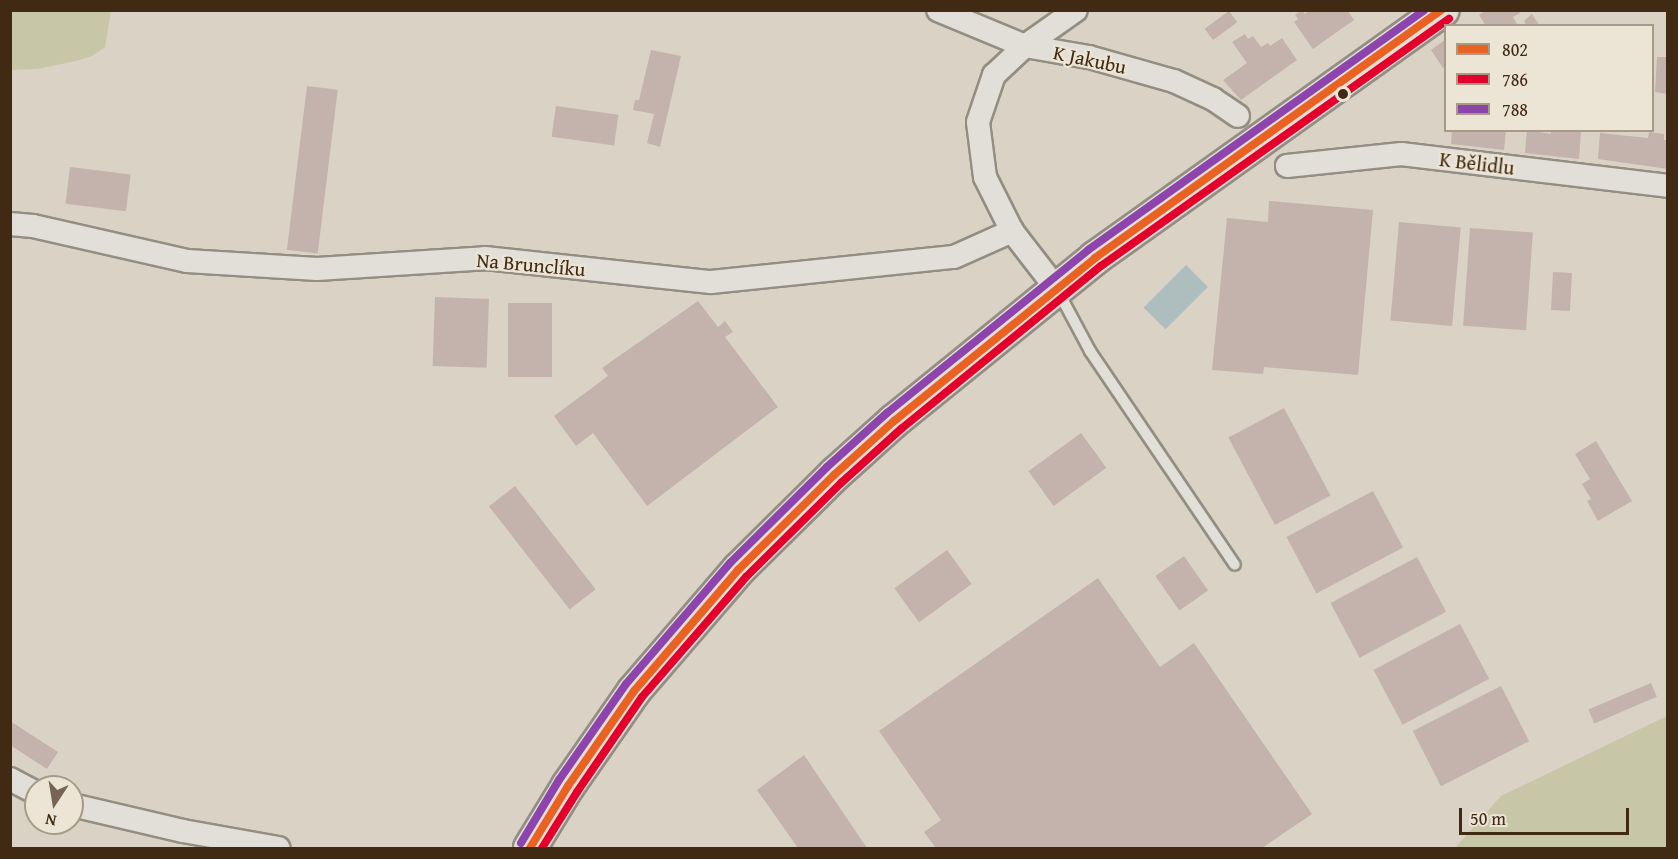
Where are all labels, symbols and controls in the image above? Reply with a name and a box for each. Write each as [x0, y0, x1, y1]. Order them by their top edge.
legend [1444, 24, 1654, 132]
text: 802 [1502, 36, 1528, 63]
street label: K Jakubu [1051, 40, 1129, 78]
text: 786 [1502, 66, 1528, 93]
unlabelled marker [1337, 88, 1349, 100]
text: 788 [1502, 96, 1528, 123]
street label: K Bělidlu [1438, 147, 1516, 179]
street label: Na Brunclíku [475, 247, 587, 281]
north arrow [24, 775, 84, 835]
scale bar [1462, 796, 1632, 834]
text: 50 m [1470, 805, 1506, 832]
text: N [43, 808, 58, 834]

